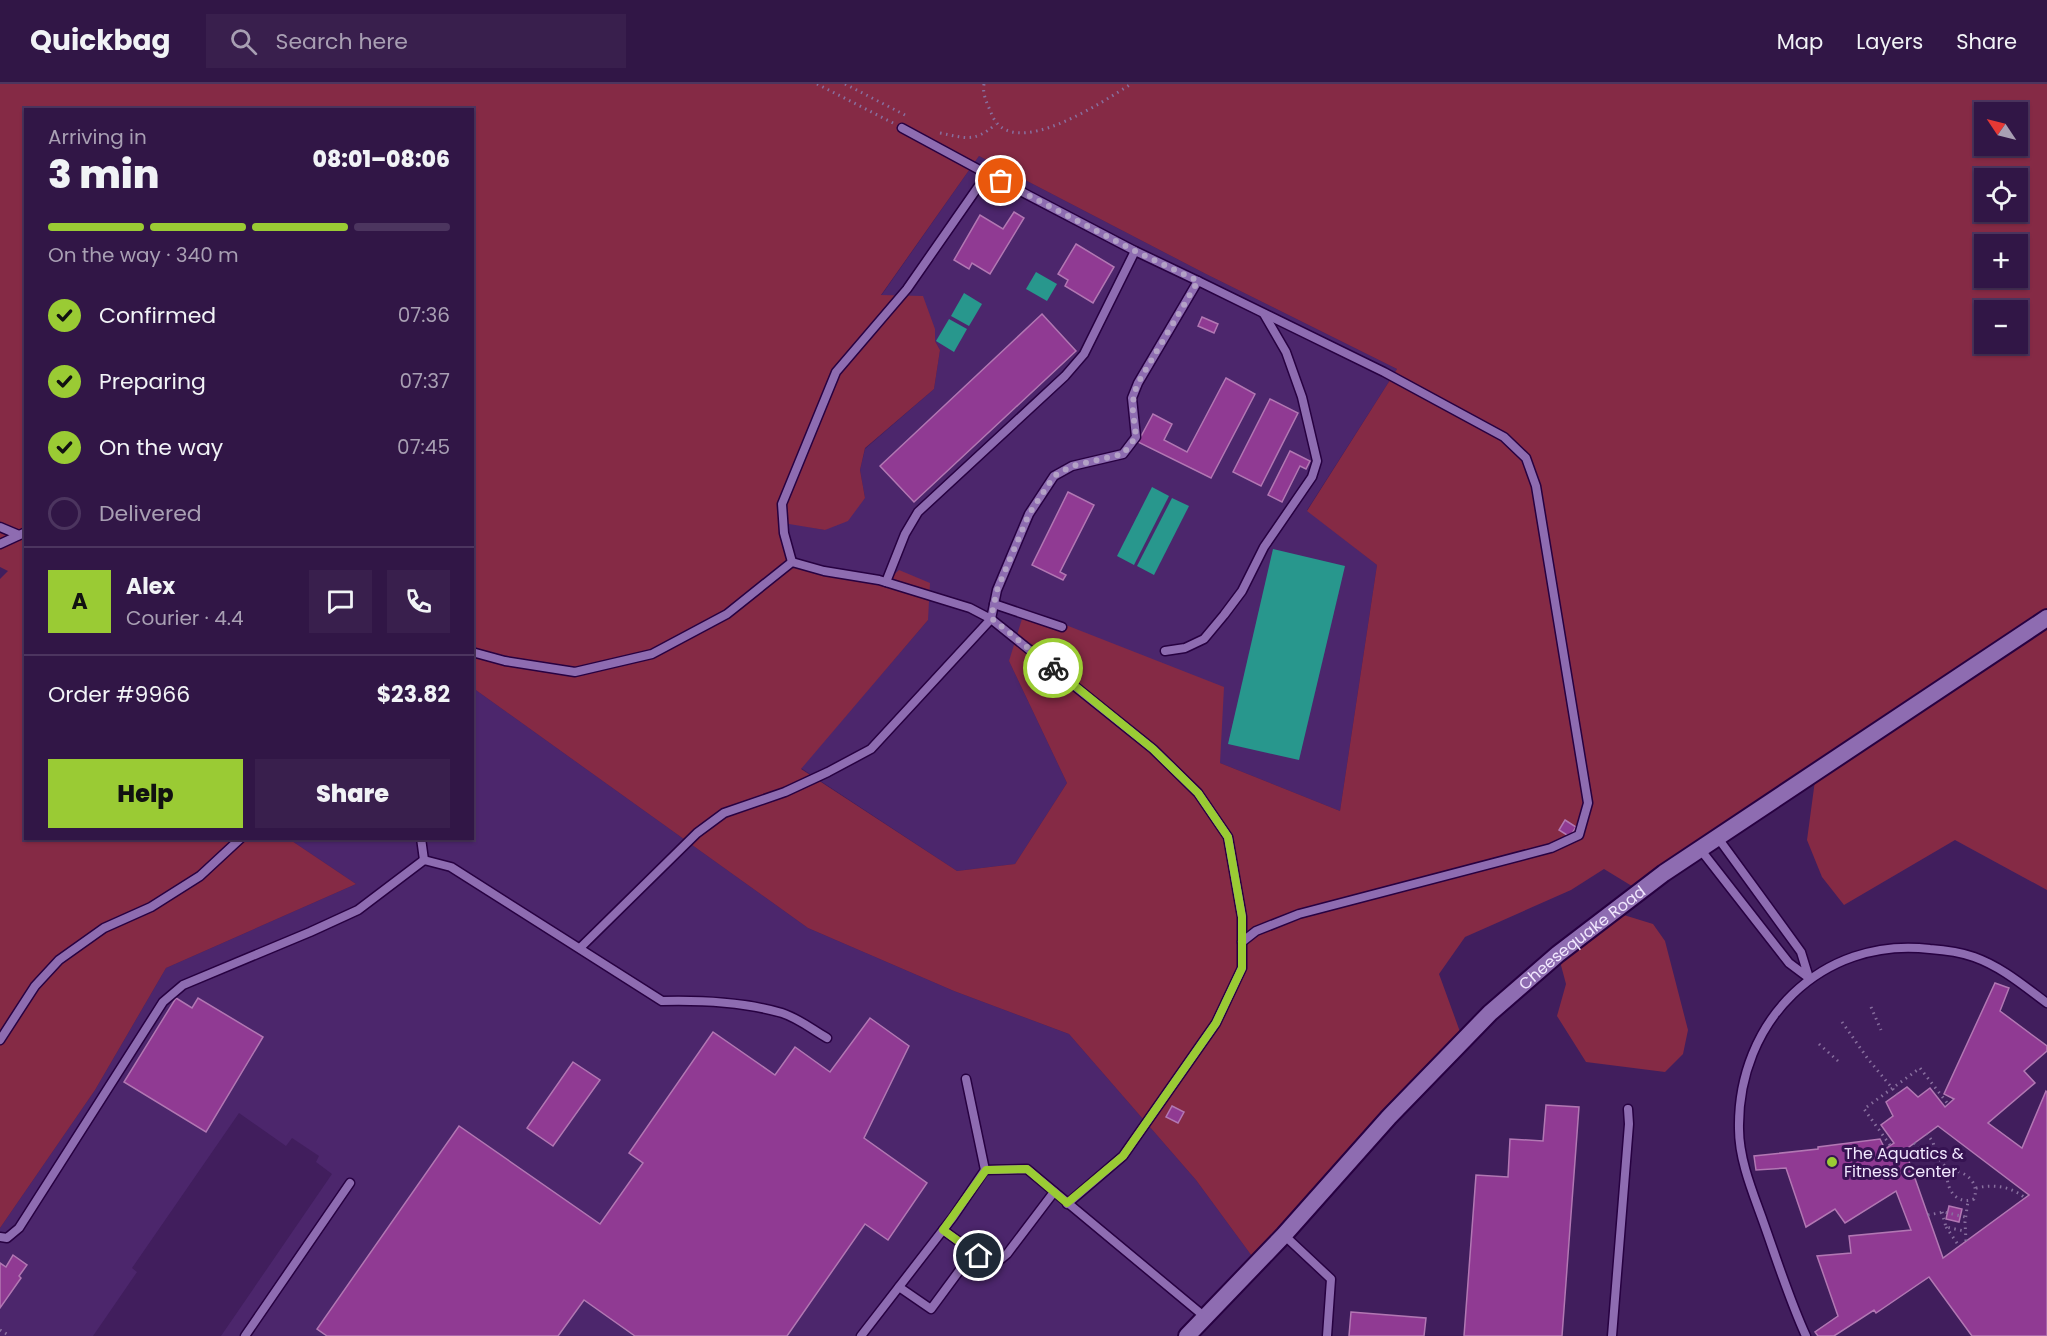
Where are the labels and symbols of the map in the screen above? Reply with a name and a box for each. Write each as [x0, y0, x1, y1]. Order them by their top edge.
north arrow [1974, 102, 2028, 156]
pin [975, 155, 1026, 206]
courier [1023, 638, 1083, 698]
street label: Cheesequake Road [1514, 880, 1651, 995]
place label: The Aquatics & Fitness Center [1844, 1142, 1964, 1183]
marker: The Aquatics & Fitness Center [1825, 1155, 1839, 1169]
pin [953, 1230, 1004, 1281]

